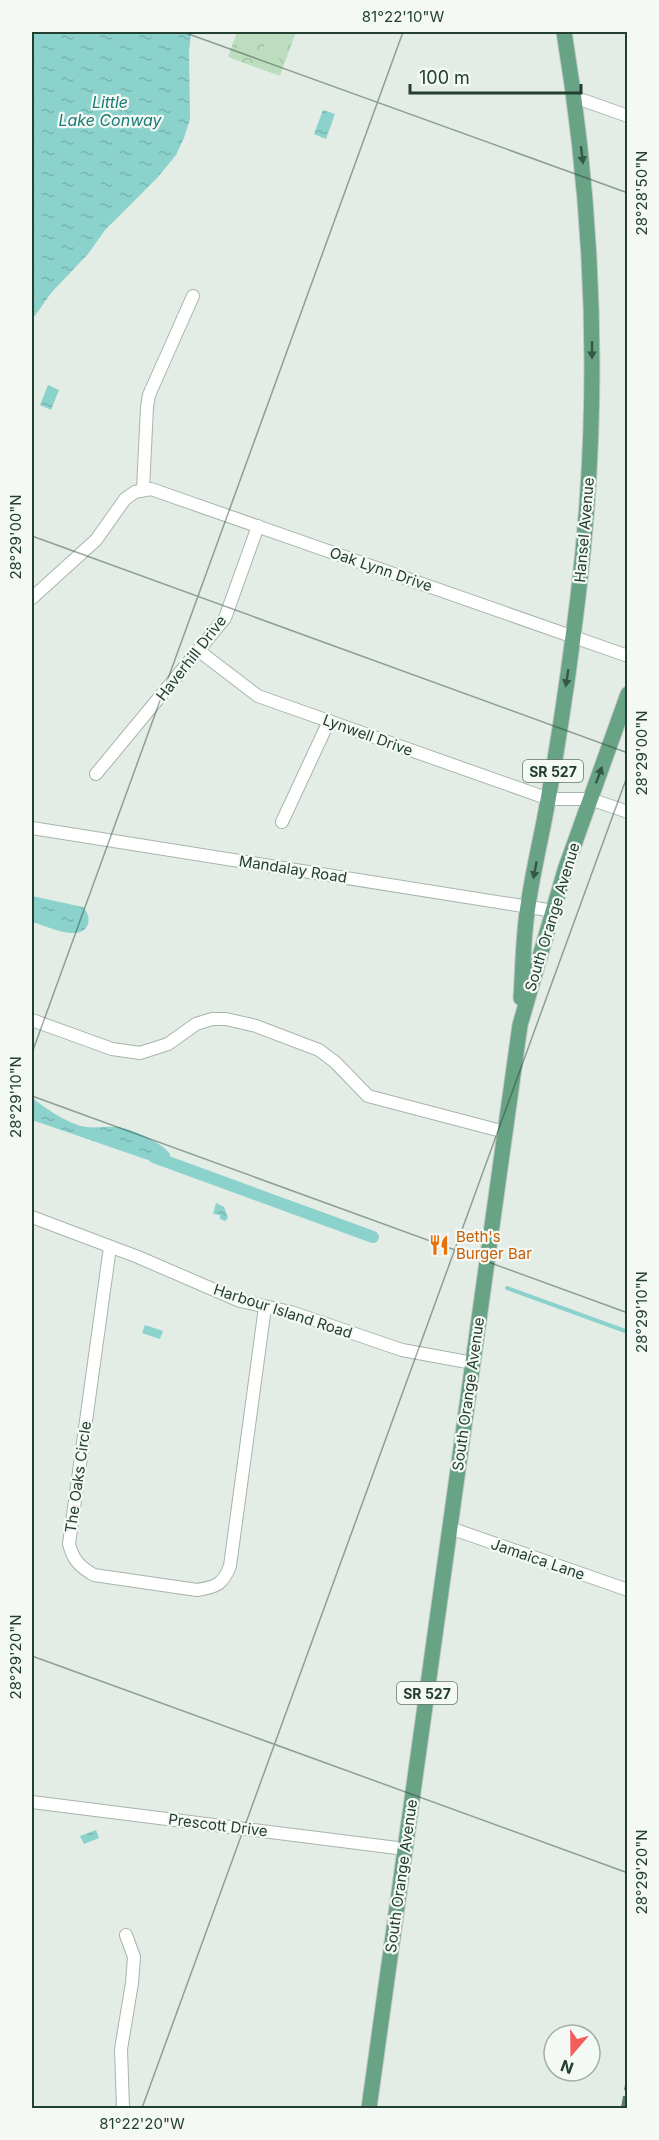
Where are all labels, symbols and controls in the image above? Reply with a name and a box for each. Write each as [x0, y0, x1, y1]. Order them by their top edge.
text: 81°22'10"W [362, 7, 444, 26]
scale bar [410, 57, 581, 95]
text: 100 m [419, 67, 470, 88]
water label: Little Lake Conway [58, 92, 163, 130]
one-way arrow [577, 146, 586, 165]
text: 28°28'50"N [632, 151, 651, 235]
one-way arrow [587, 341, 597, 360]
street label: Hansel Avenue [570, 477, 598, 583]
text: 28°29'00"N [6, 494, 25, 580]
street label: Oak Lynn Drive [327, 543, 435, 595]
street label: Haverhill Drive [152, 611, 230, 705]
one-way arrow [562, 669, 571, 688]
street label: Lynwell Drive [320, 710, 416, 760]
text: 28°29'00"N [632, 710, 651, 796]
road number: SR 527 [523, 760, 583, 782]
one-way arrow [594, 766, 604, 784]
street label: South Orange Avenue [520, 840, 584, 994]
street label: Mandalay Road [238, 851, 348, 887]
one-way arrow [530, 861, 539, 880]
text: 28°29'10"N [6, 1056, 25, 1138]
place label: Beth's Burger Bar [456, 1227, 532, 1263]
restaurant icon: Beth's Burger Bar [427, 1233, 451, 1257]
text: 28°29'10"N [632, 1271, 651, 1353]
street label: Harbour Island Road [211, 1280, 355, 1342]
street label: South Orange Avenue [448, 1316, 488, 1472]
street label: The Oaks Circle [61, 1420, 95, 1534]
street label: Jamaica Lane [489, 1534, 587, 1584]
text: 28°29'20"N [6, 1615, 25, 1699]
road number: SR 527 [397, 1682, 457, 1704]
street label: South Orange Avenue [381, 1798, 421, 1954]
street label: Prescott Drive [167, 1809, 269, 1841]
text: 28°29'20"N [632, 1830, 651, 1914]
north arrow [542, 2023, 602, 2083]
text: N [558, 2056, 576, 2079]
text: 81°22'20"W [99, 2114, 185, 2133]

